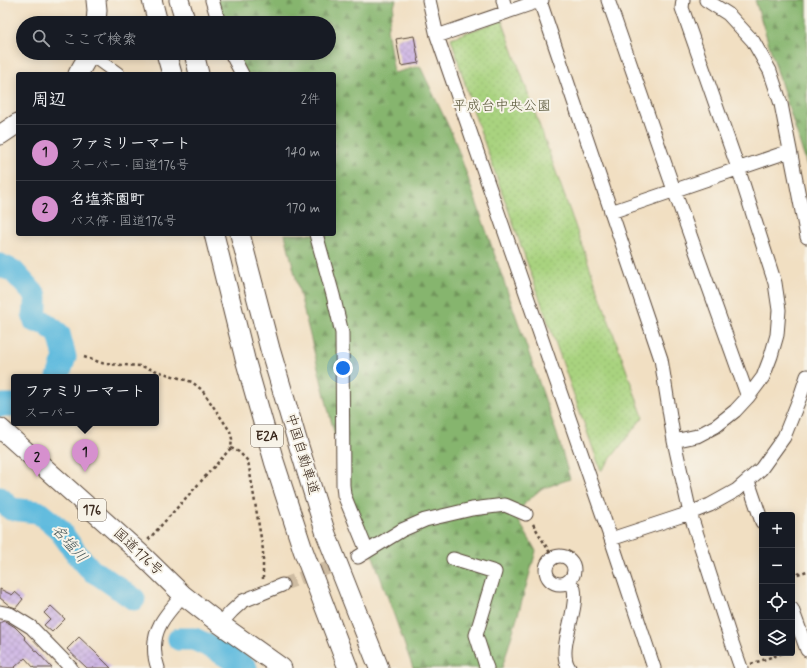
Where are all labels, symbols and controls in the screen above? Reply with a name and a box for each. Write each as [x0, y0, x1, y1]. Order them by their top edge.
search box [16, 16, 336, 60]
icon: search [30, 27, 52, 49]
text: ここで検索 [62, 30, 137, 50]
text: 周辺 [32, 89, 66, 111]
text: 2件 [301, 91, 320, 108]
park label: 平成台中央公園 [453, 97, 551, 115]
text: ファミリーマート [70, 134, 191, 154]
text: 1 [42, 144, 48, 161]
text: 140 m [285, 144, 320, 161]
text: スーパー · 国道176号 [70, 157, 189, 174]
text: 名塩茶園町 [70, 190, 145, 210]
text: 2 [42, 200, 48, 217]
text: 170 m [286, 200, 320, 217]
text: バス停 · 国道176号 [70, 213, 176, 230]
your location [333, 358, 353, 378]
popup [11, 374, 159, 426]
text: ファミリーマート [25, 382, 145, 402]
text: スーパー [25, 405, 76, 422]
street label: 中国自動車道 [281, 411, 323, 497]
road number: E2A [251, 425, 283, 447]
pin: 1 [72, 439, 98, 472]
pin: 2 [24, 444, 50, 477]
road number: 176 [78, 499, 106, 521]
map controls [759, 512, 795, 656]
button: + [759, 512, 795, 548]
water label: 名塩川 [47, 520, 91, 568]
street label: 国道176号 [109, 524, 167, 580]
button: − [759, 548, 795, 584]
button: locate [759, 584, 795, 620]
button: layers [759, 620, 795, 656]

